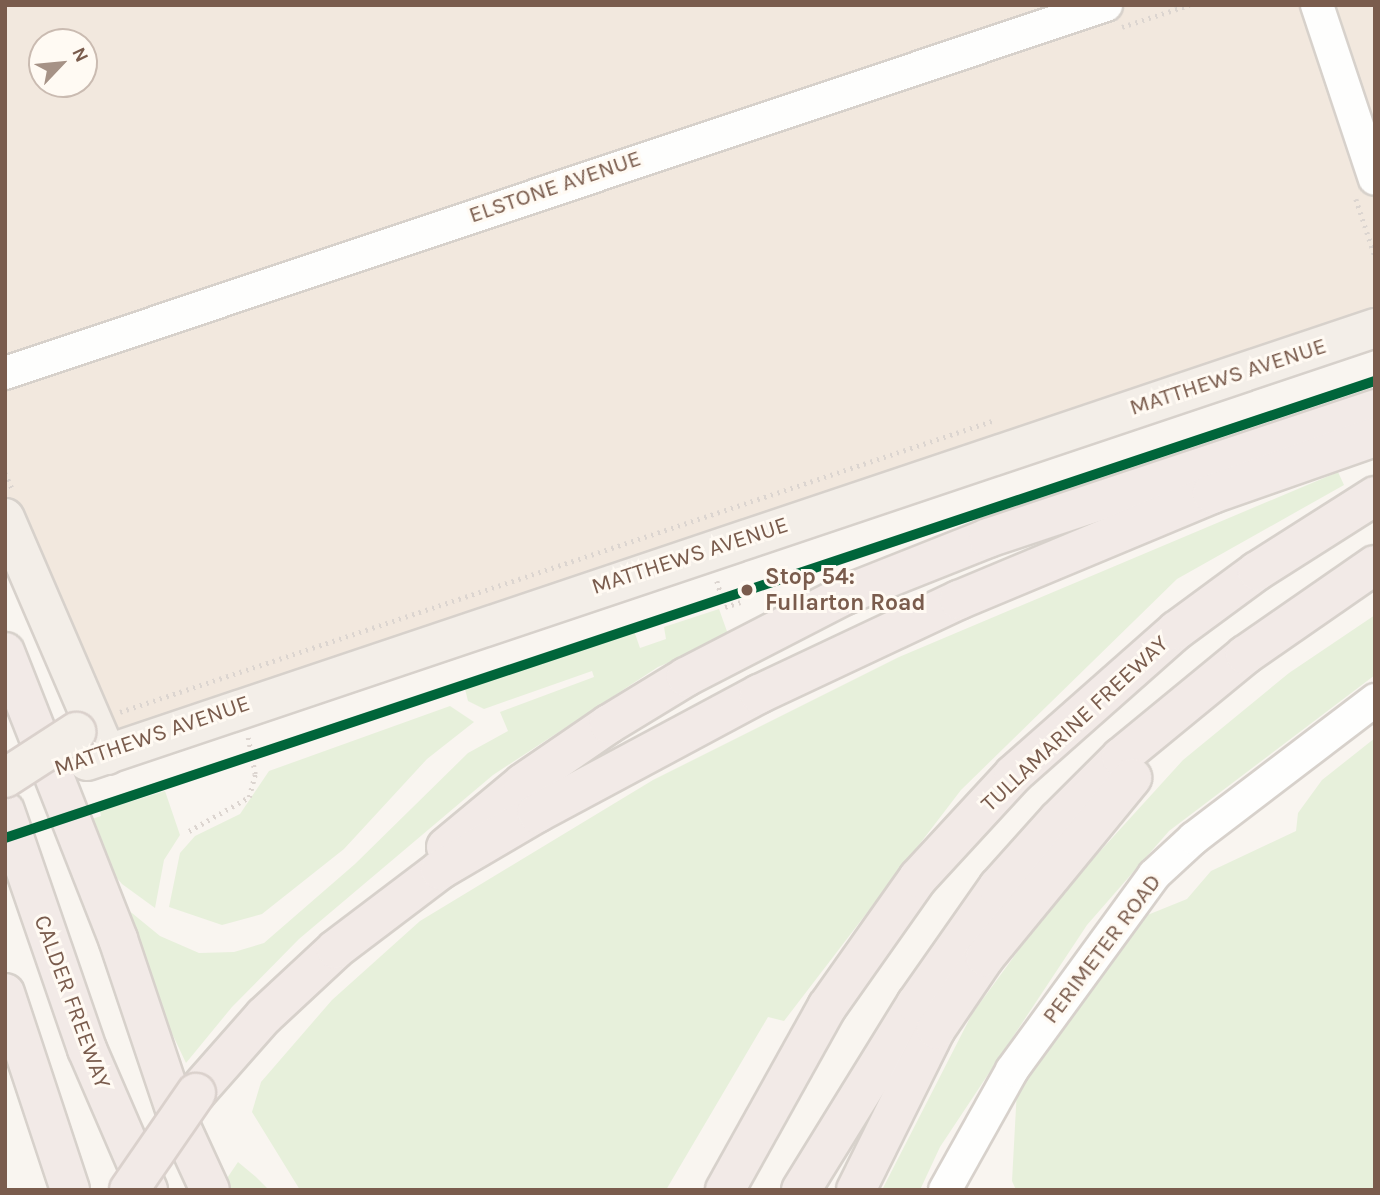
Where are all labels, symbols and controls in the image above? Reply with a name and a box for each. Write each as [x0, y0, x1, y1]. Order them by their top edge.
north arrow [28, 28, 98, 98]
text: N [67, 44, 93, 66]
street label: ELSTONE AVENUE [465, 145, 645, 229]
street label: MATTHEWS AVENUE [1126, 332, 1330, 422]
street label: MATTHEWS AVENUE [588, 511, 792, 601]
place label: Stop 54: Fullarton Road [765, 563, 926, 617]
marker: Stop 54: Fullarton Road [735, 578, 759, 602]
street label: TULLAMARINE FREEWAY [976, 630, 1174, 818]
street label: MATTHEWS AVENUE [51, 690, 253, 782]
street label: PERIMETER ROAD [1037, 869, 1167, 1029]
street label: CALDER FREEWAY [28, 911, 116, 1093]

